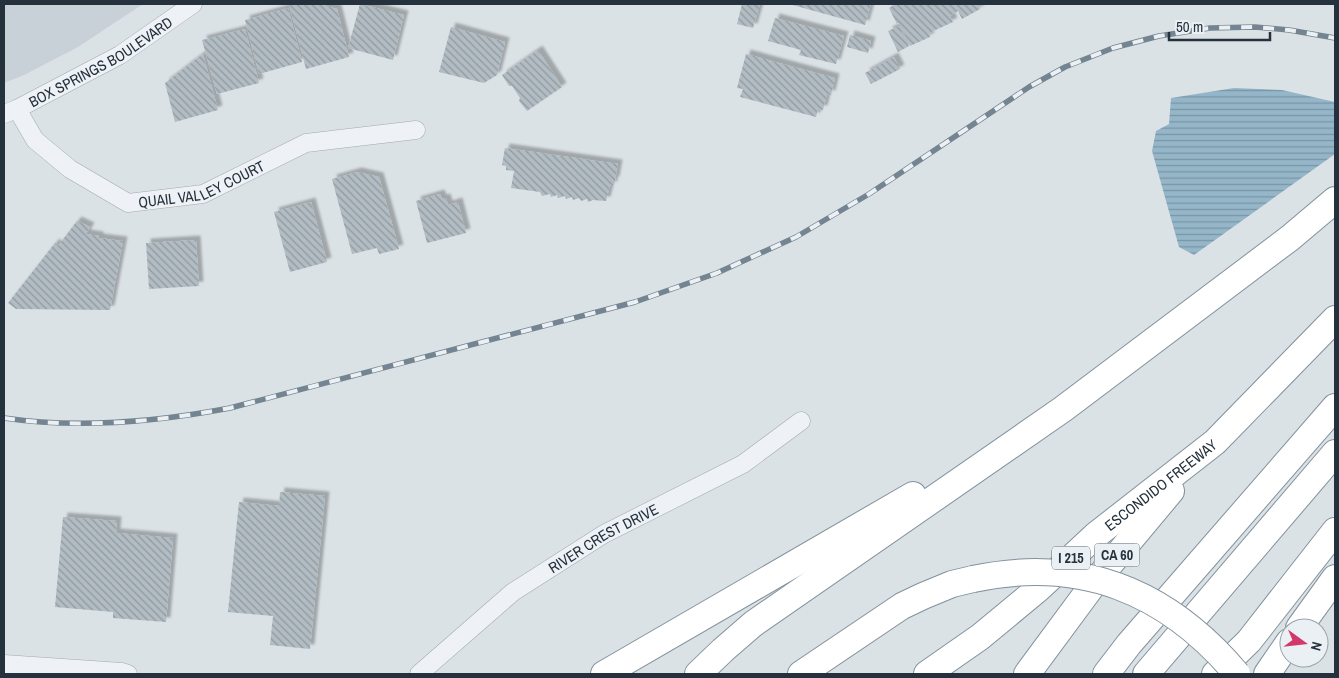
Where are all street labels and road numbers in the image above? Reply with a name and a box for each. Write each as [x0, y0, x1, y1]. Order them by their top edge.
street label: BOX SPRINGS BOULEVARD [25, 11, 176, 112]
street label: QUAIL VALLEY COURT [137, 155, 268, 212]
street label: ESCONDIDO FREEWAY [1100, 434, 1222, 535]
street label: RIVER CREST DRIVE [544, 498, 662, 578]
road number: CA 60 [1094, 544, 1140, 566]
road number: I 215 [1052, 546, 1090, 570]

